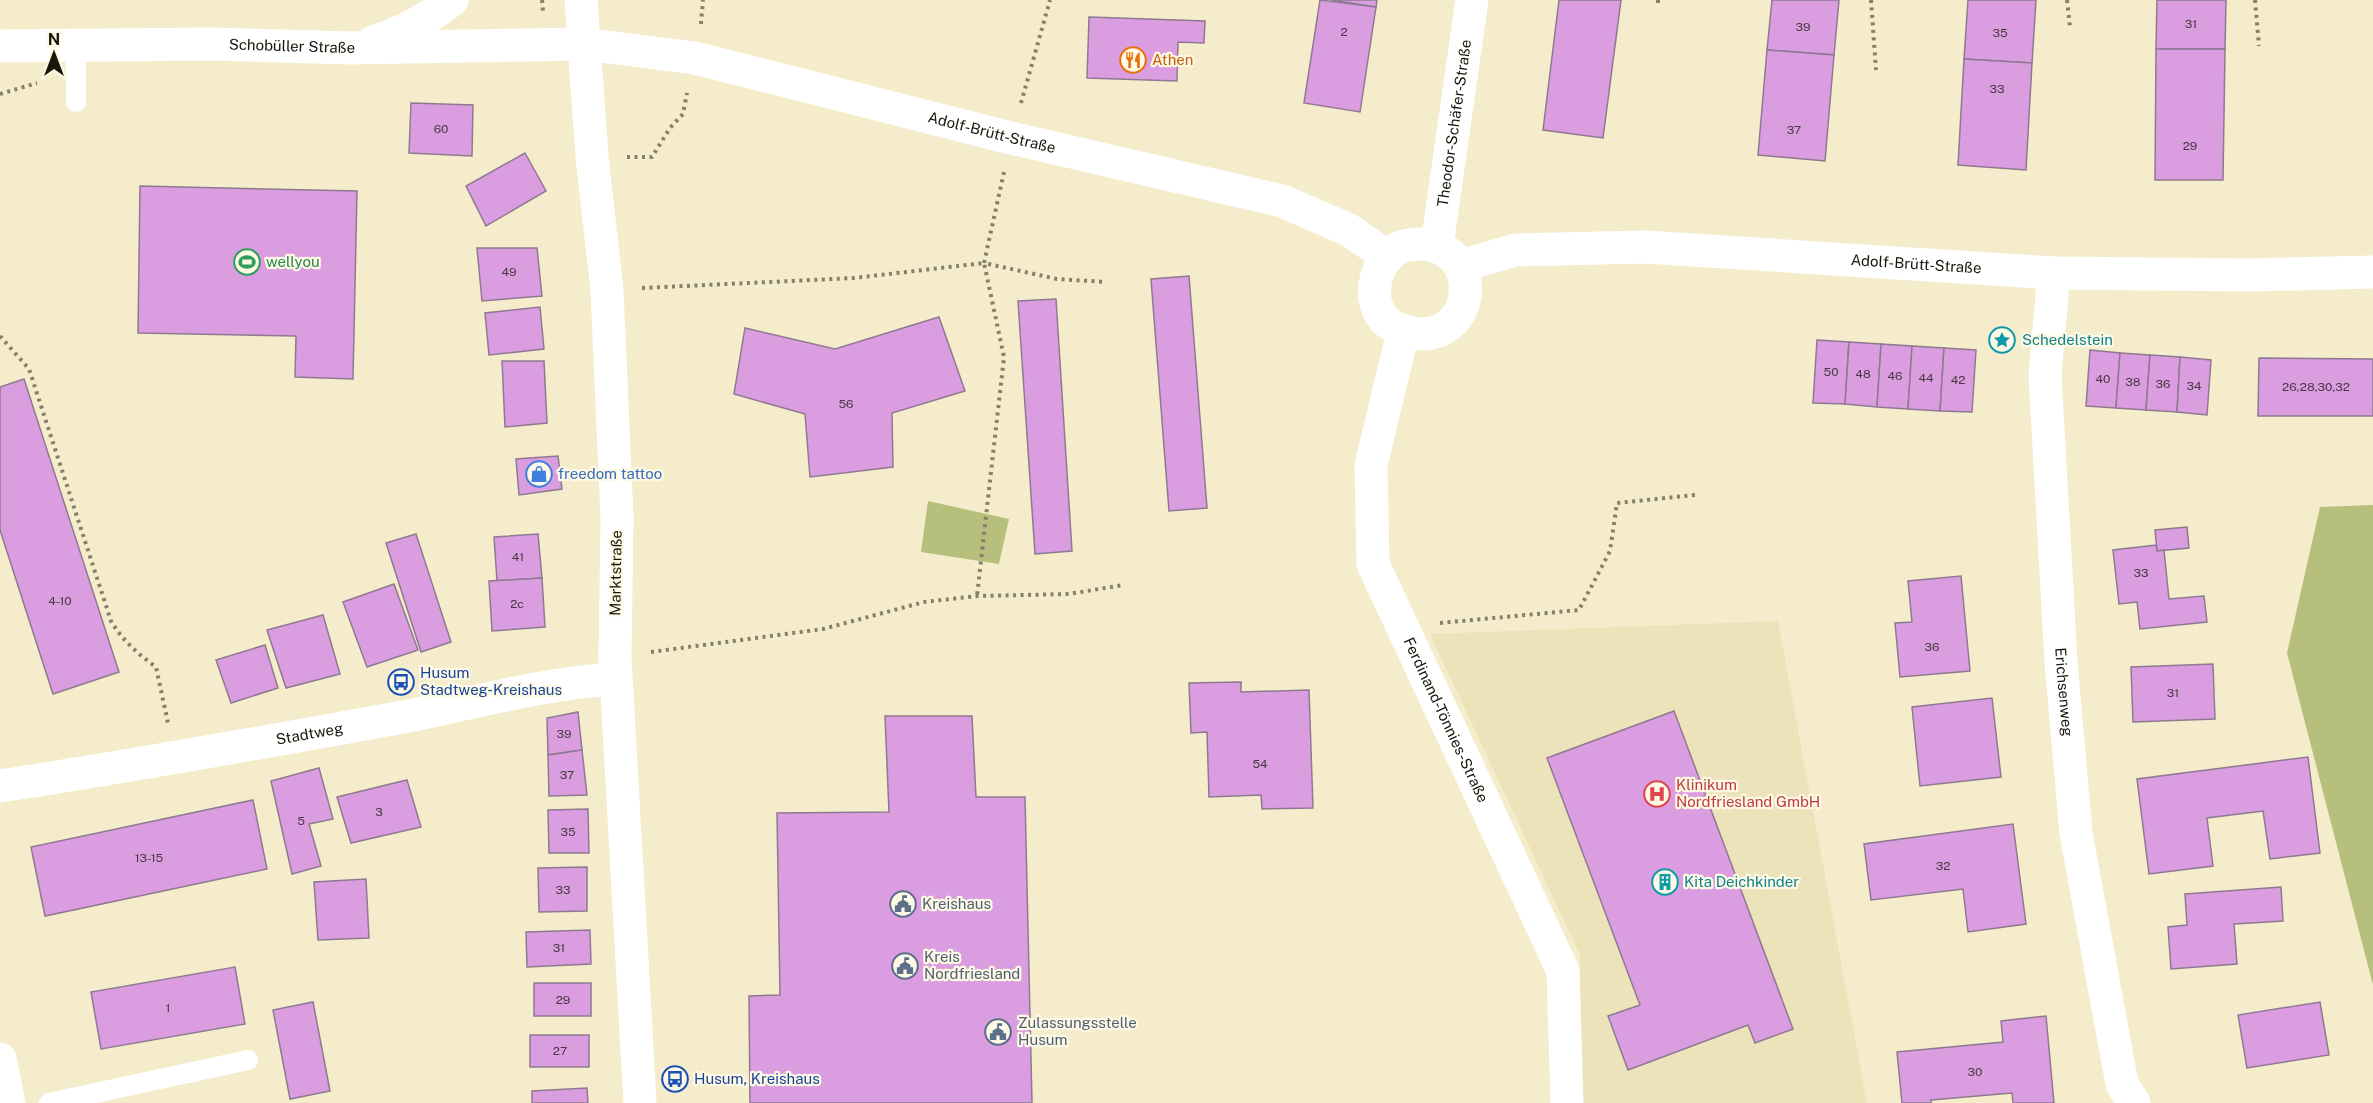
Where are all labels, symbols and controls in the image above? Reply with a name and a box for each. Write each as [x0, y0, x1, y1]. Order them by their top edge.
house number: 31 [2185, 17, 2197, 31]
house number: 39 [1796, 20, 1810, 34]
north arrow [24, 24, 84, 84]
house number: 2 [1340, 25, 1348, 39]
house number: 35 [1992, 26, 2008, 40]
text: N [48, 30, 60, 49]
street label: Schobüller Straße [229, 35, 355, 56]
street label: Theodor-Schäfer-Straße [1434, 38, 1474, 208]
restaurant icon: Athen [1118, 45, 1148, 75]
place label: Athen [1152, 51, 1193, 68]
house number: 33 [1989, 82, 2005, 96]
street label: Adolf-Brütt-Straße [926, 108, 1057, 156]
house number: 60 [434, 122, 448, 136]
house number: 37 [1787, 123, 1801, 137]
house number: 29 [2183, 139, 2197, 153]
sports icon: wellyou [232, 247, 262, 277]
street label: Adolf-Brütt-Straße [1850, 251, 1982, 276]
place label: wellyou [266, 253, 320, 270]
house number: 49 [501, 265, 517, 279]
place icon: Schedelstein [1987, 325, 2017, 355]
place label: Schedelstein [2022, 331, 2113, 348]
house number: 50 [1823, 365, 1839, 379]
house number: 48 [1855, 367, 1871, 381]
house number: 46 [1887, 369, 1903, 383]
house number: 44 [1918, 371, 1934, 385]
house number: 40 [2096, 372, 2110, 386]
house number: 42 [1951, 373, 1965, 387]
house number: 38 [2125, 375, 2141, 389]
house number: 36 [2156, 377, 2170, 391]
house number: 34 [2186, 379, 2202, 393]
house number: 26,28,30,32 [2282, 380, 2350, 394]
house number: 56 [838, 397, 854, 411]
shop icon: freedom tattoo [524, 459, 554, 489]
place label: freedom tattoo [558, 465, 662, 482]
street label: Marktstraße [606, 530, 625, 616]
house number: 41 [512, 550, 524, 564]
house number: 33 [2133, 566, 2149, 580]
house number: 4-10 [48, 594, 72, 608]
house number: 2c [510, 597, 524, 611]
street label: Ferdinand-Tönnies-Straße [1400, 635, 1492, 805]
house number: 36 [1925, 640, 1939, 654]
street label: Erichsenweg [2052, 647, 2076, 737]
place label: Husum Stadtweg-Kreishaus [420, 664, 562, 698]
bus stop icon: Husum Stadtweg-Kreishaus [386, 667, 416, 697]
house number: 31 [2167, 686, 2179, 700]
street label: Stadtweg [274, 719, 344, 748]
house number: 39 [557, 727, 571, 741]
house number: 54 [1252, 757, 1268, 771]
house number: 37 [560, 768, 574, 782]
place label: Klinikum Nordfriesland GmbH [1676, 776, 1820, 810]
hospital icon: Klinikum Nordfriesland GmbH [1642, 779, 1672, 809]
house number: 3 [375, 805, 383, 819]
house number: 5 [297, 814, 305, 828]
house number: 35 [560, 825, 576, 839]
house number: 13-15 [135, 851, 164, 865]
house number: 32 [1936, 859, 1950, 873]
building icon: Kita Deichkinder [1650, 867, 1680, 897]
place label: Kita Deichkinder [1684, 873, 1799, 890]
house number: 33 [555, 883, 571, 897]
public building icon: Kreishaus [888, 889, 918, 919]
place label: Kreishaus [922, 895, 991, 912]
house number: 31 [553, 941, 565, 955]
place label: Kreis Nordfriesland [924, 948, 1020, 982]
public building icon: Kreis Nordfriesland [890, 951, 920, 981]
house number: 29 [556, 993, 570, 1007]
house number: 1 [166, 1001, 170, 1015]
place label: Zulassungsstelle Husum [1018, 1014, 1137, 1048]
public building icon: Zulassungsstelle Husum [983, 1017, 1013, 1047]
house number: 27 [553, 1044, 567, 1058]
bus stop icon: Husum, Kreishaus [660, 1064, 690, 1094]
house number: 30 [1968, 1065, 1982, 1079]
place label: Husum, Kreishaus [694, 1070, 820, 1087]

